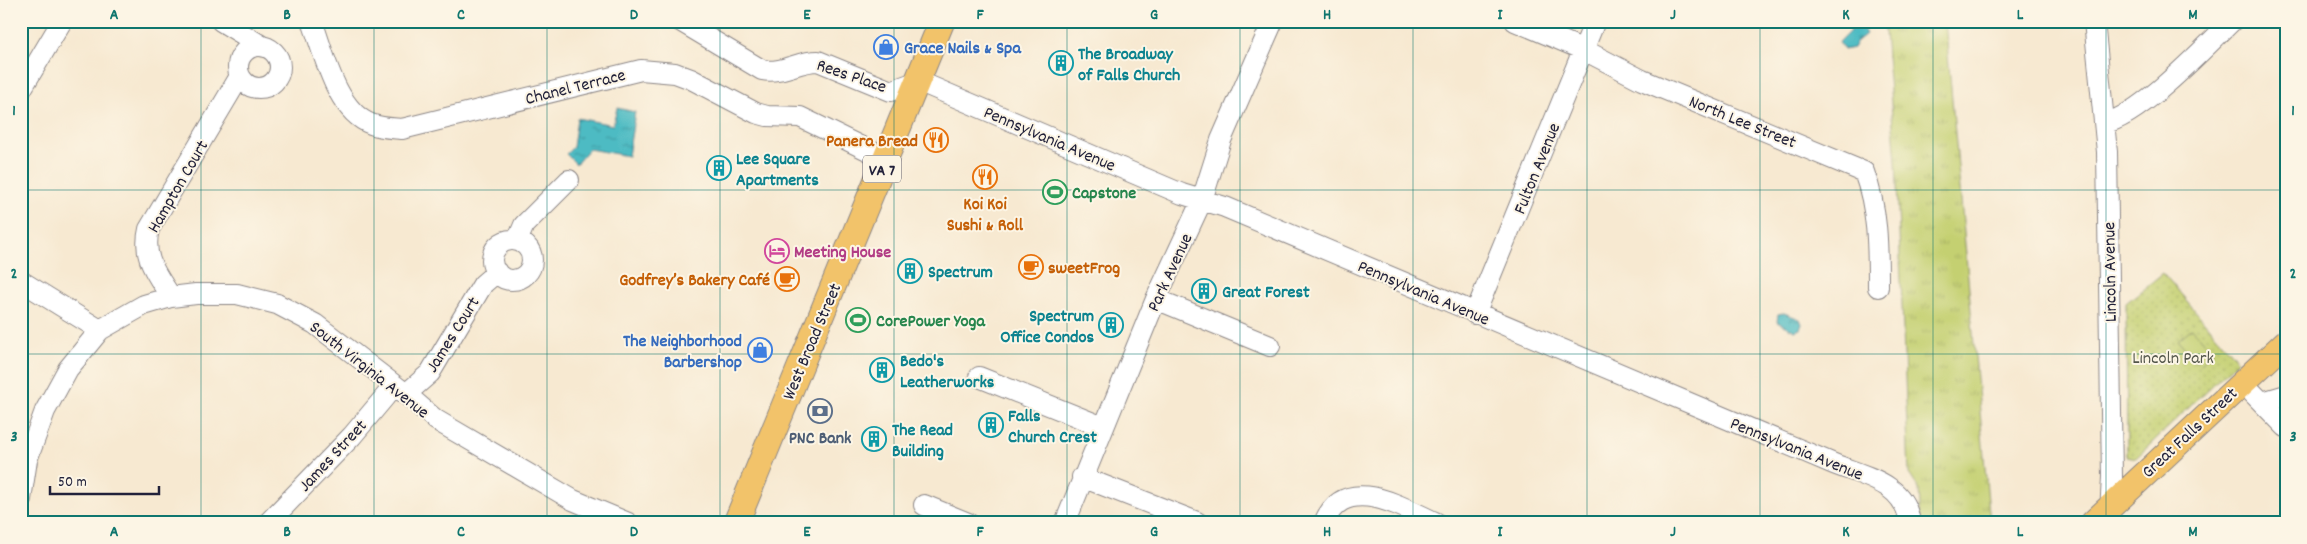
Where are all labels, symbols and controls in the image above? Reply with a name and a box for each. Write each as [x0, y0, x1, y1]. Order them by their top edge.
text: A [110, 4, 119, 27]
text: B [283, 4, 291, 27]
text: C [457, 4, 465, 27]
text: D [630, 4, 639, 27]
text: E [803, 4, 811, 27]
text: F [976, 4, 984, 27]
text: G [1150, 4, 1158, 27]
text: H [1323, 4, 1331, 27]
text: I [1498, 4, 1504, 27]
text: J [1670, 4, 1676, 27]
text: K [1842, 4, 1850, 27]
text: L [2017, 4, 2024, 27]
text: M [2188, 4, 2198, 27]
shop icon: Grace Nails & Spa [873, 34, 899, 60]
place label: Grace Nails & Spa [904, 37, 1021, 62]
place label: The Broadway of Falls Church [1078, 43, 1180, 89]
building icon: The Broadway of Falls Church [1048, 50, 1074, 76]
street label: Rees Place [813, 54, 890, 101]
street label: Chanel Terrace [523, 64, 628, 113]
street label: North Lee Street [1685, 90, 1800, 156]
text: 1 [12, 100, 16, 123]
text: 1 [2291, 100, 2295, 123]
street label: Pennsylvania Avenue [979, 101, 1119, 179]
street label: Fulton Avenue [1509, 119, 1568, 218]
restaurant icon: Panera Bread [923, 127, 949, 153]
place label: Panera Bread [826, 130, 918, 155]
street label: Hampton Court [142, 136, 216, 238]
place label: Lee Square Apartments [736, 148, 819, 194]
building icon: Lee Square Apartments [706, 155, 732, 181]
road number: VA 7 [863, 156, 901, 182]
restaurant icon: Koi Koi Sushi & Roll [972, 164, 998, 190]
sports icon: Capstone [1042, 179, 1068, 205]
place label: Capstone [1072, 182, 1136, 207]
place label: Koi Koi Sushi & Roll [947, 193, 1024, 239]
street label: Lincoln Avenue [2098, 222, 2125, 322]
street label: Park Avenue [1142, 230, 1200, 316]
hotel icon: Meeting House [764, 238, 790, 264]
place label: Meeting House [794, 241, 891, 266]
cafe icon: sweetFrog [1018, 254, 1044, 280]
street label: Pennsylvania Avenue [1353, 255, 1493, 333]
place label: sweetFrog [1048, 257, 1120, 282]
building icon: Spectrum [897, 258, 923, 284]
place label: Spectrum [928, 261, 993, 286]
text: 2 [11, 263, 18, 286]
text: 2 [2290, 263, 2297, 286]
cafe icon: Godfrey’s Bakery Café [774, 266, 800, 292]
place label: Godfrey’s Bakery Café [619, 269, 770, 294]
building icon: Great Forest [1191, 278, 1217, 304]
street label: West Broad Street [777, 279, 849, 404]
place label: Great Forest [1222, 281, 1310, 306]
street label: James Court [421, 292, 487, 378]
place label: Spectrum Office Condos [1000, 305, 1094, 351]
sports icon: CorePower Yoga [845, 307, 871, 333]
place label: CorePower Yoga [876, 310, 985, 335]
building icon: Spectrum Office Condos [1098, 312, 1124, 338]
street label: South Virginia Avenue [303, 316, 434, 426]
place label: The Neighborhood Barbershop [623, 330, 742, 376]
shop icon: The Neighborhood Barbershop [747, 337, 773, 363]
park label: Lincoln Park [2132, 347, 2214, 372]
place label: Bedo's Leatherworks [900, 350, 995, 396]
building icon: Bedo's Leatherworks [869, 357, 895, 383]
street label: Great Falls Street [2137, 382, 2245, 485]
bank icon: PNC Bank [807, 398, 833, 424]
place label: Falls Church Crest [1008, 405, 1097, 451]
building icon: Falls Church Crest [978, 412, 1004, 438]
street label: Pennsylvania Avenue [1726, 412, 1866, 488]
street label: James Street [294, 415, 374, 498]
place label: The Read Building [892, 419, 953, 465]
text: 3 [10, 426, 18, 449]
building icon: The Read Building [861, 426, 887, 452]
text: 3 [2289, 426, 2297, 449]
place label: PNC Bank [789, 427, 852, 452]
scale bar [50, 464, 159, 496]
text: 50 m [58, 472, 87, 494]
text: A [110, 521, 119, 544]
text: B [283, 521, 291, 544]
text: C [457, 521, 465, 544]
text: D [630, 521, 639, 544]
text: E [803, 521, 811, 544]
text: F [976, 521, 984, 544]
text: G [1150, 521, 1158, 544]
text: H [1323, 521, 1331, 544]
text: I [1498, 521, 1504, 544]
text: J [1670, 521, 1676, 544]
text: K [1842, 521, 1850, 544]
text: L [2017, 521, 2024, 544]
text: M [2188, 521, 2198, 544]

